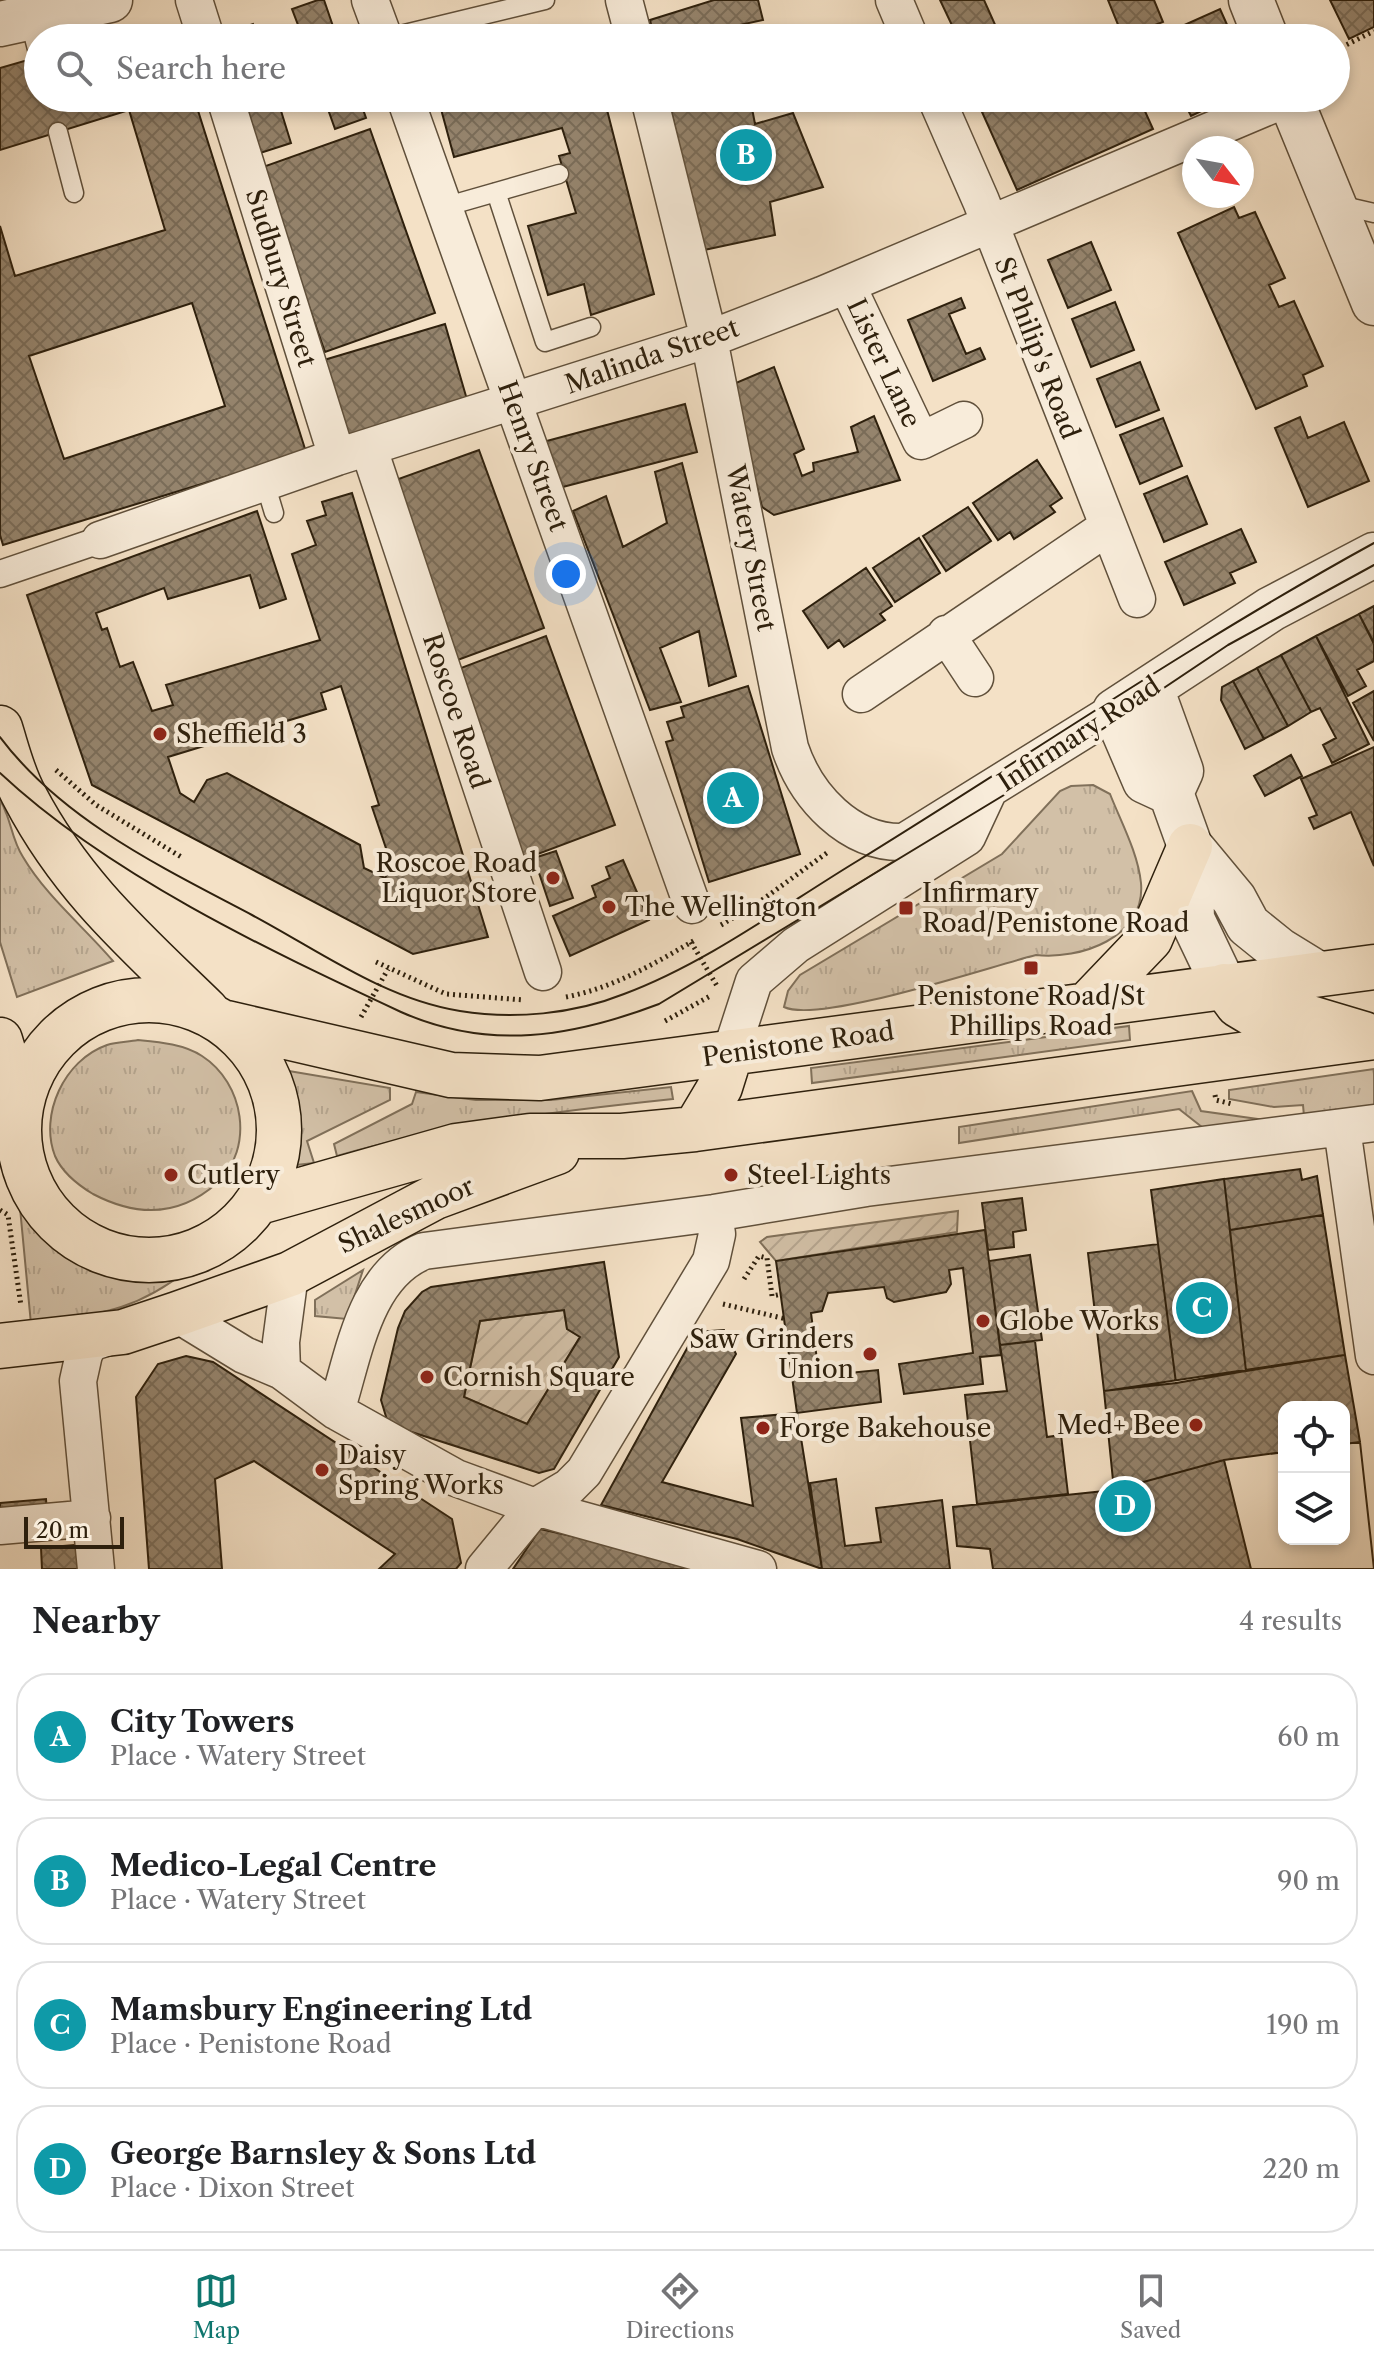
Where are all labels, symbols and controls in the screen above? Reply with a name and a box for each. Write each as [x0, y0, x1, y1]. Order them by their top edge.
search box [24, 24, 1350, 112]
icon: search [52, 46, 96, 90]
text: Search here [116, 50, 286, 87]
pin: B [720, 125, 772, 185]
north arrow [1182, 136, 1254, 208]
street label: Sudbury Street [239, 185, 323, 372]
street label: St Philip's Road [988, 253, 1086, 444]
street label: Lister Lane [840, 293, 928, 433]
street label: Malinda Street [561, 311, 744, 401]
street label: Henry Street [491, 376, 575, 536]
street label: Watery Street [719, 461, 783, 635]
your location [546, 554, 586, 594]
street label: Roscoe Road [416, 629, 496, 793]
street label: Infirmary Road [992, 670, 1166, 798]
place label: Sheffield 3 [176, 718, 307, 750]
marker: Sheffield 3 [151, 725, 169, 743]
pin: A [707, 768, 759, 828]
place label: Roscoe Road Liquor Store [376, 847, 537, 909]
marker: Roscoe Road Liquor Store [544, 869, 562, 887]
place label: Infirmary Road/Penistone Road [922, 877, 1189, 939]
place label: The Wellington [625, 891, 817, 923]
marker: The Wellington [600, 898, 618, 916]
marker: Infirmary Road/Penistone Road [897, 899, 915, 917]
marker: Penistone Road/St Phillips Road [1022, 959, 1040, 977]
place label: Penistone Road/St Phillips Road [917, 980, 1146, 1042]
street label: Penistone Road [700, 1015, 896, 1073]
place label: Cutlery [187, 1159, 280, 1191]
place label: Steel Lights [747, 1159, 891, 1191]
marker: Cutlery [162, 1166, 180, 1184]
marker: Steel Lights [722, 1166, 740, 1184]
street label: Shalesmoor [333, 1170, 479, 1260]
pin: C [1176, 1278, 1228, 1338]
place label: Globe Works [999, 1305, 1159, 1337]
marker: Globe Works [974, 1312, 992, 1330]
place label: Saw Grinders Union [689, 1323, 854, 1385]
marker: Saw Grinders Union [861, 1345, 879, 1363]
place label: Cornish Square [443, 1361, 635, 1393]
marker: Cornish Square [418, 1368, 436, 1386]
map controls [1278, 1401, 1350, 1545]
button: locate [1278, 1401, 1350, 1473]
place label: Med+ Bee [1057, 1409, 1180, 1441]
place label: Forge Bakehouse [779, 1412, 991, 1444]
marker: Med+ Bee [1187, 1416, 1205, 1434]
marker: Forge Bakehouse [754, 1419, 772, 1437]
place label: Daisy Spring Works [338, 1439, 504, 1501]
marker: Daisy Spring Works [313, 1461, 331, 1479]
button: layers [1278, 1473, 1350, 1545]
pin: D [1099, 1476, 1151, 1536]
scale bar [24, 1513, 124, 1549]
text: 20 m [36, 1517, 89, 1544]
text: Nearby [32, 1600, 160, 1642]
text: 4 results [1239, 1605, 1342, 1637]
text: City Towers [110, 1703, 294, 1740]
text: A [50, 1721, 70, 1753]
text: 60 m [1277, 1721, 1340, 1753]
text: Place · Watery Street [110, 1740, 366, 1772]
text: Medico-Legal Centre [110, 1847, 437, 1884]
text: B [50, 1865, 70, 1897]
text: 90 m [1277, 1865, 1340, 1897]
text: Place · Watery Street [110, 1884, 366, 1916]
text: Mamsbury Engineering Ltd [110, 1991, 532, 2028]
text: C [50, 2009, 70, 2041]
text: 190 m [1266, 2009, 1340, 2041]
text: Place · Penistone Road [110, 2028, 392, 2060]
text: George Barnsley & Sons Ltd [110, 2135, 536, 2172]
text: D [49, 2153, 71, 2185]
text: 220 m [1262, 2153, 1340, 2185]
text: Place · Dixon Street [110, 2172, 354, 2204]
tab: Map [193, 2269, 240, 2344]
tab: Directions [626, 2269, 734, 2344]
tab: Saved [1120, 2269, 1181, 2344]

